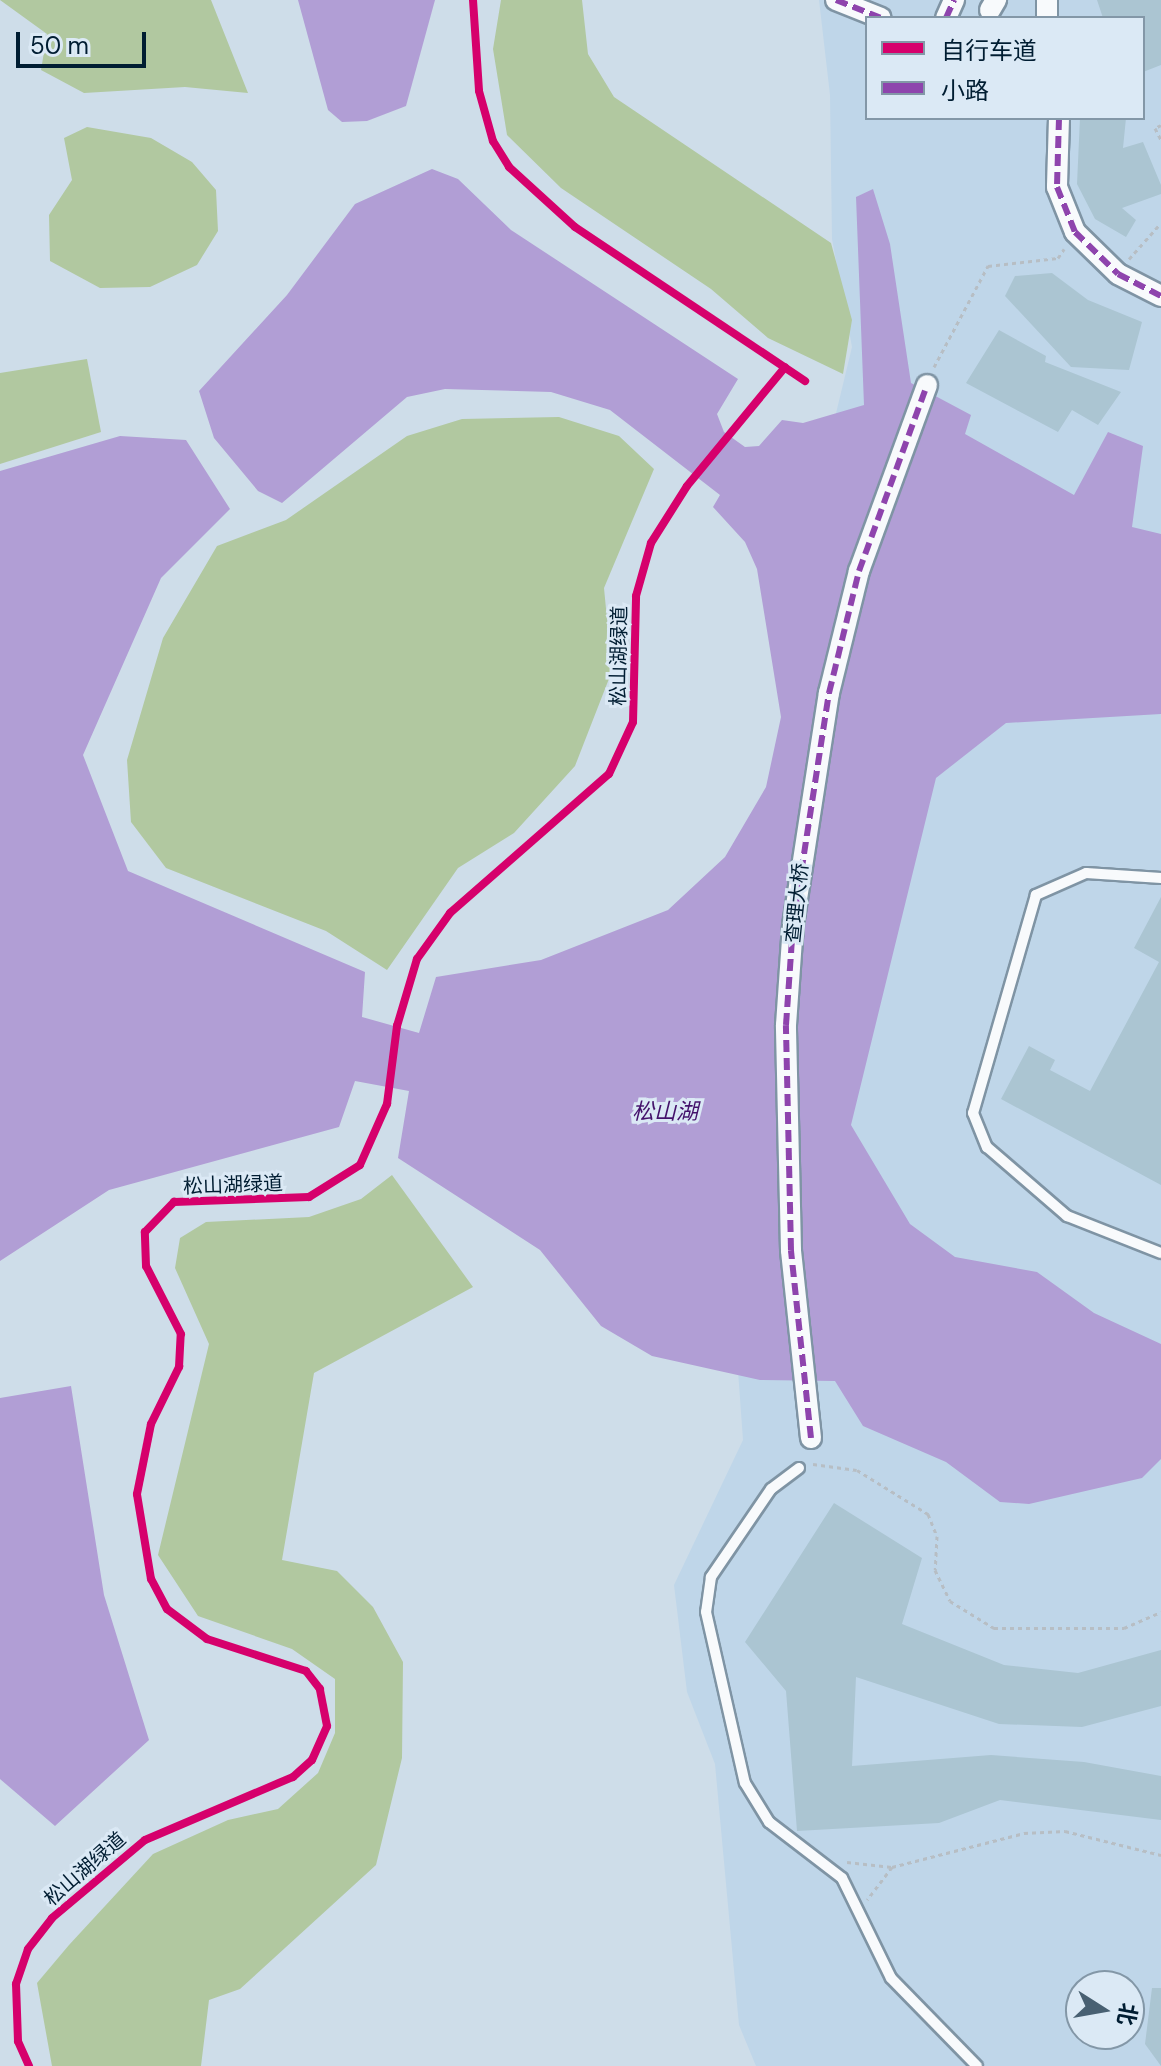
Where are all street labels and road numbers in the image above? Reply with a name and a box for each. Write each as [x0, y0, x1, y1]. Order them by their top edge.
street label: 松山湖绿道 [606, 606, 632, 706]
street label: 查理大桥 [781, 862, 813, 944]
street label: 松山湖绿道 [183, 1171, 283, 1199]
street label: 松山湖绿道 [39, 1827, 131, 1911]

